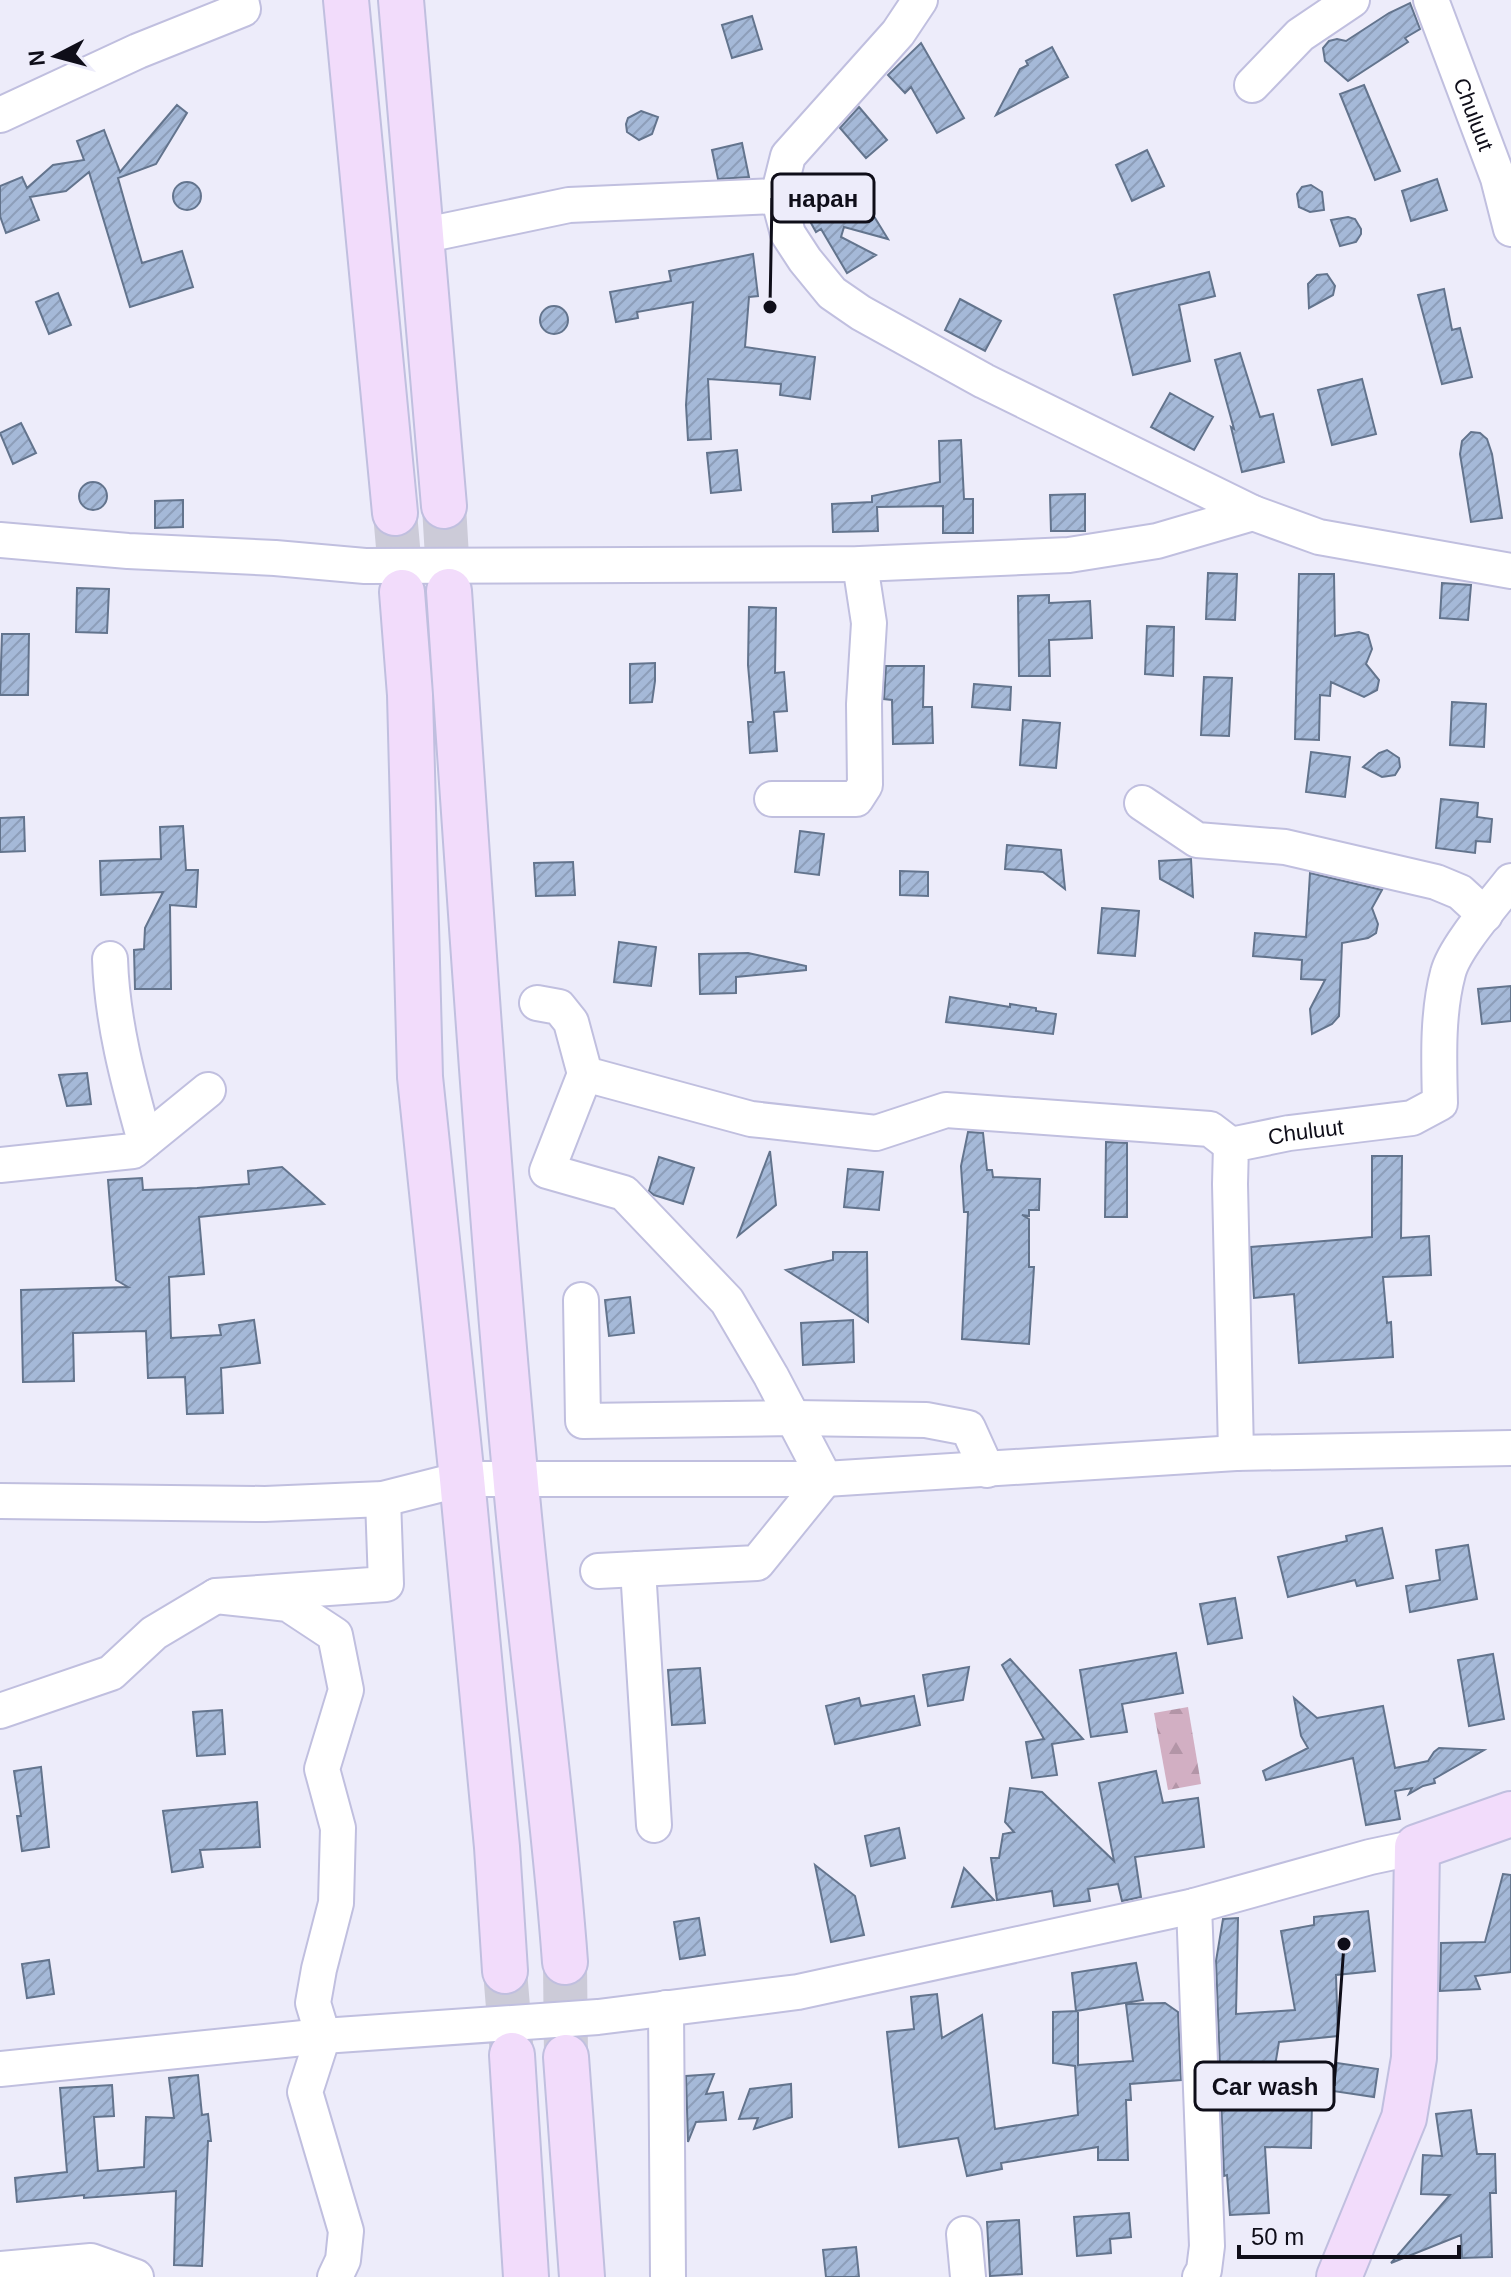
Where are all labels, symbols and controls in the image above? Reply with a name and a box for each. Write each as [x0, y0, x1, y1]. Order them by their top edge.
north arrow [16, 16, 96, 96]
text: N [23, 49, 50, 67]
street label: Chuluut [1448, 74, 1499, 154]
callout: наран [772, 174, 874, 222]
text: наран [788, 185, 858, 212]
street label: Chuluut [1266, 1114, 1345, 1150]
callout: Car wash [1195, 2062, 1334, 2110]
text: Car wash [1212, 2073, 1318, 2100]
scale bar [1239, 2209, 1459, 2259]
text: 50 m [1251, 2223, 1304, 2250]

